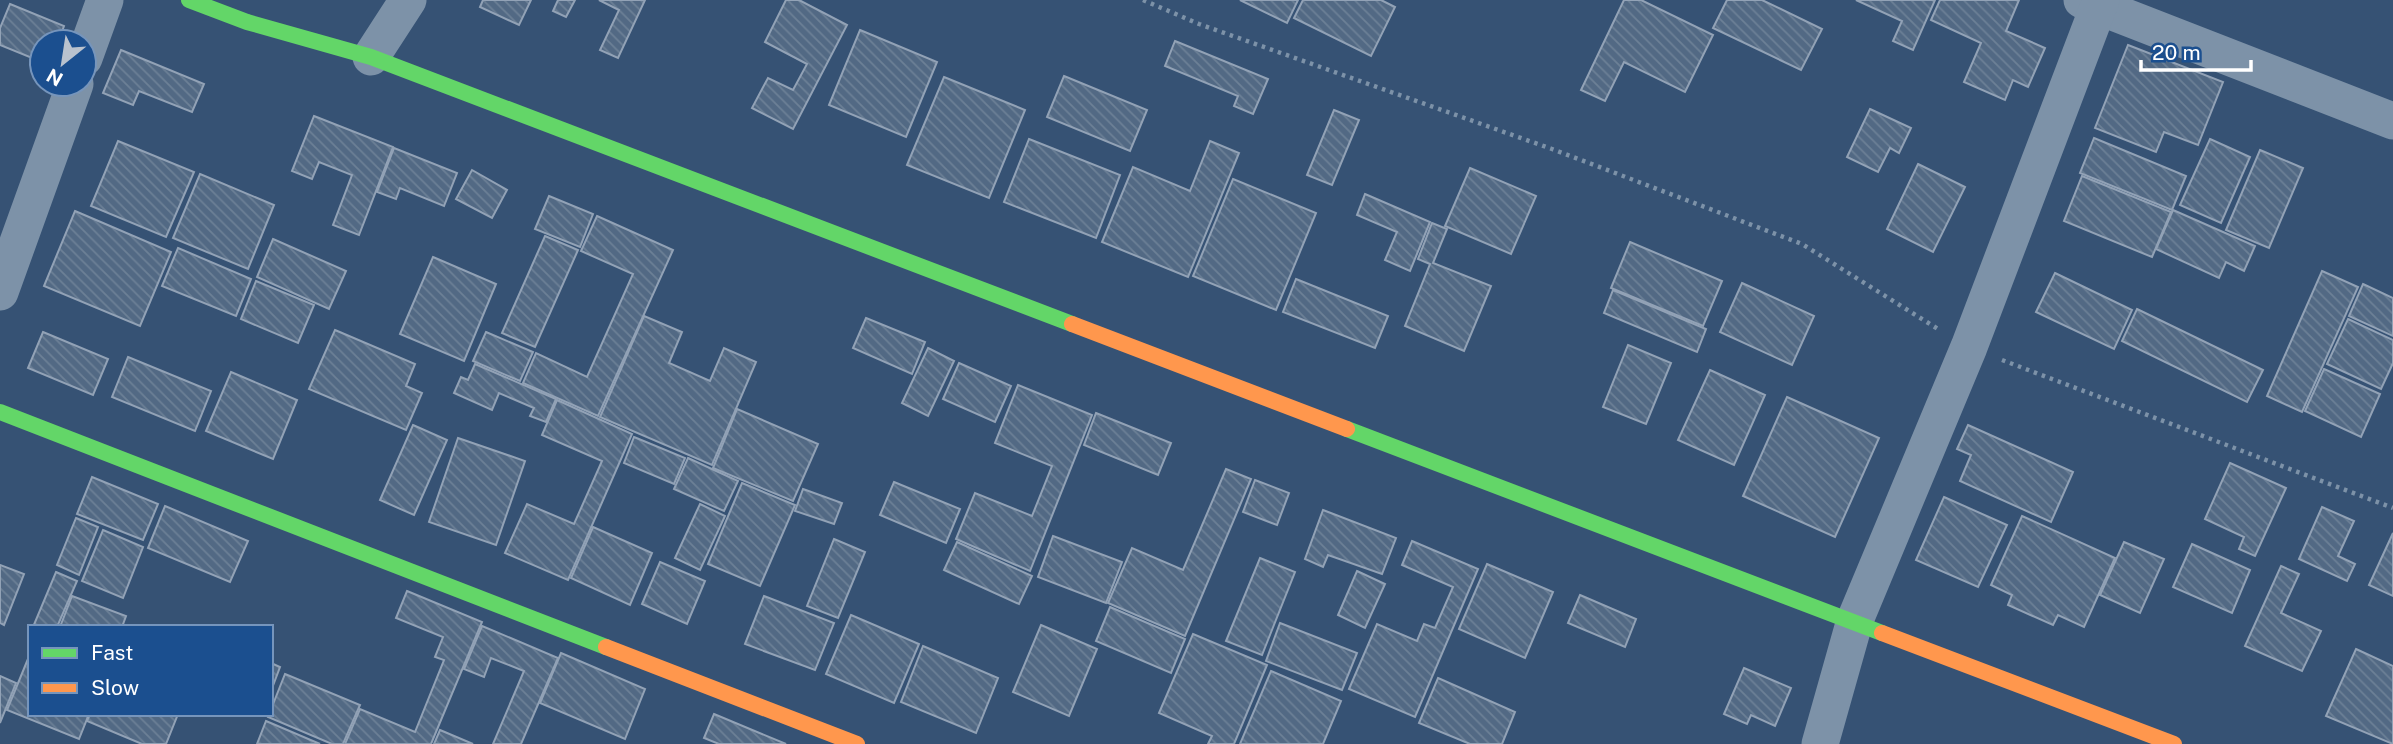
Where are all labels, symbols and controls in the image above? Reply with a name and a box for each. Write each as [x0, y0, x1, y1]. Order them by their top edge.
north arrow [28, 28, 98, 98]
scale bar [2141, 28, 2251, 72]
text: 20 m [2152, 40, 2201, 65]
text: N [43, 64, 66, 91]
legend [28, 625, 273, 716]
text: Fast [91, 640, 133, 665]
text: Slow [91, 675, 139, 700]

